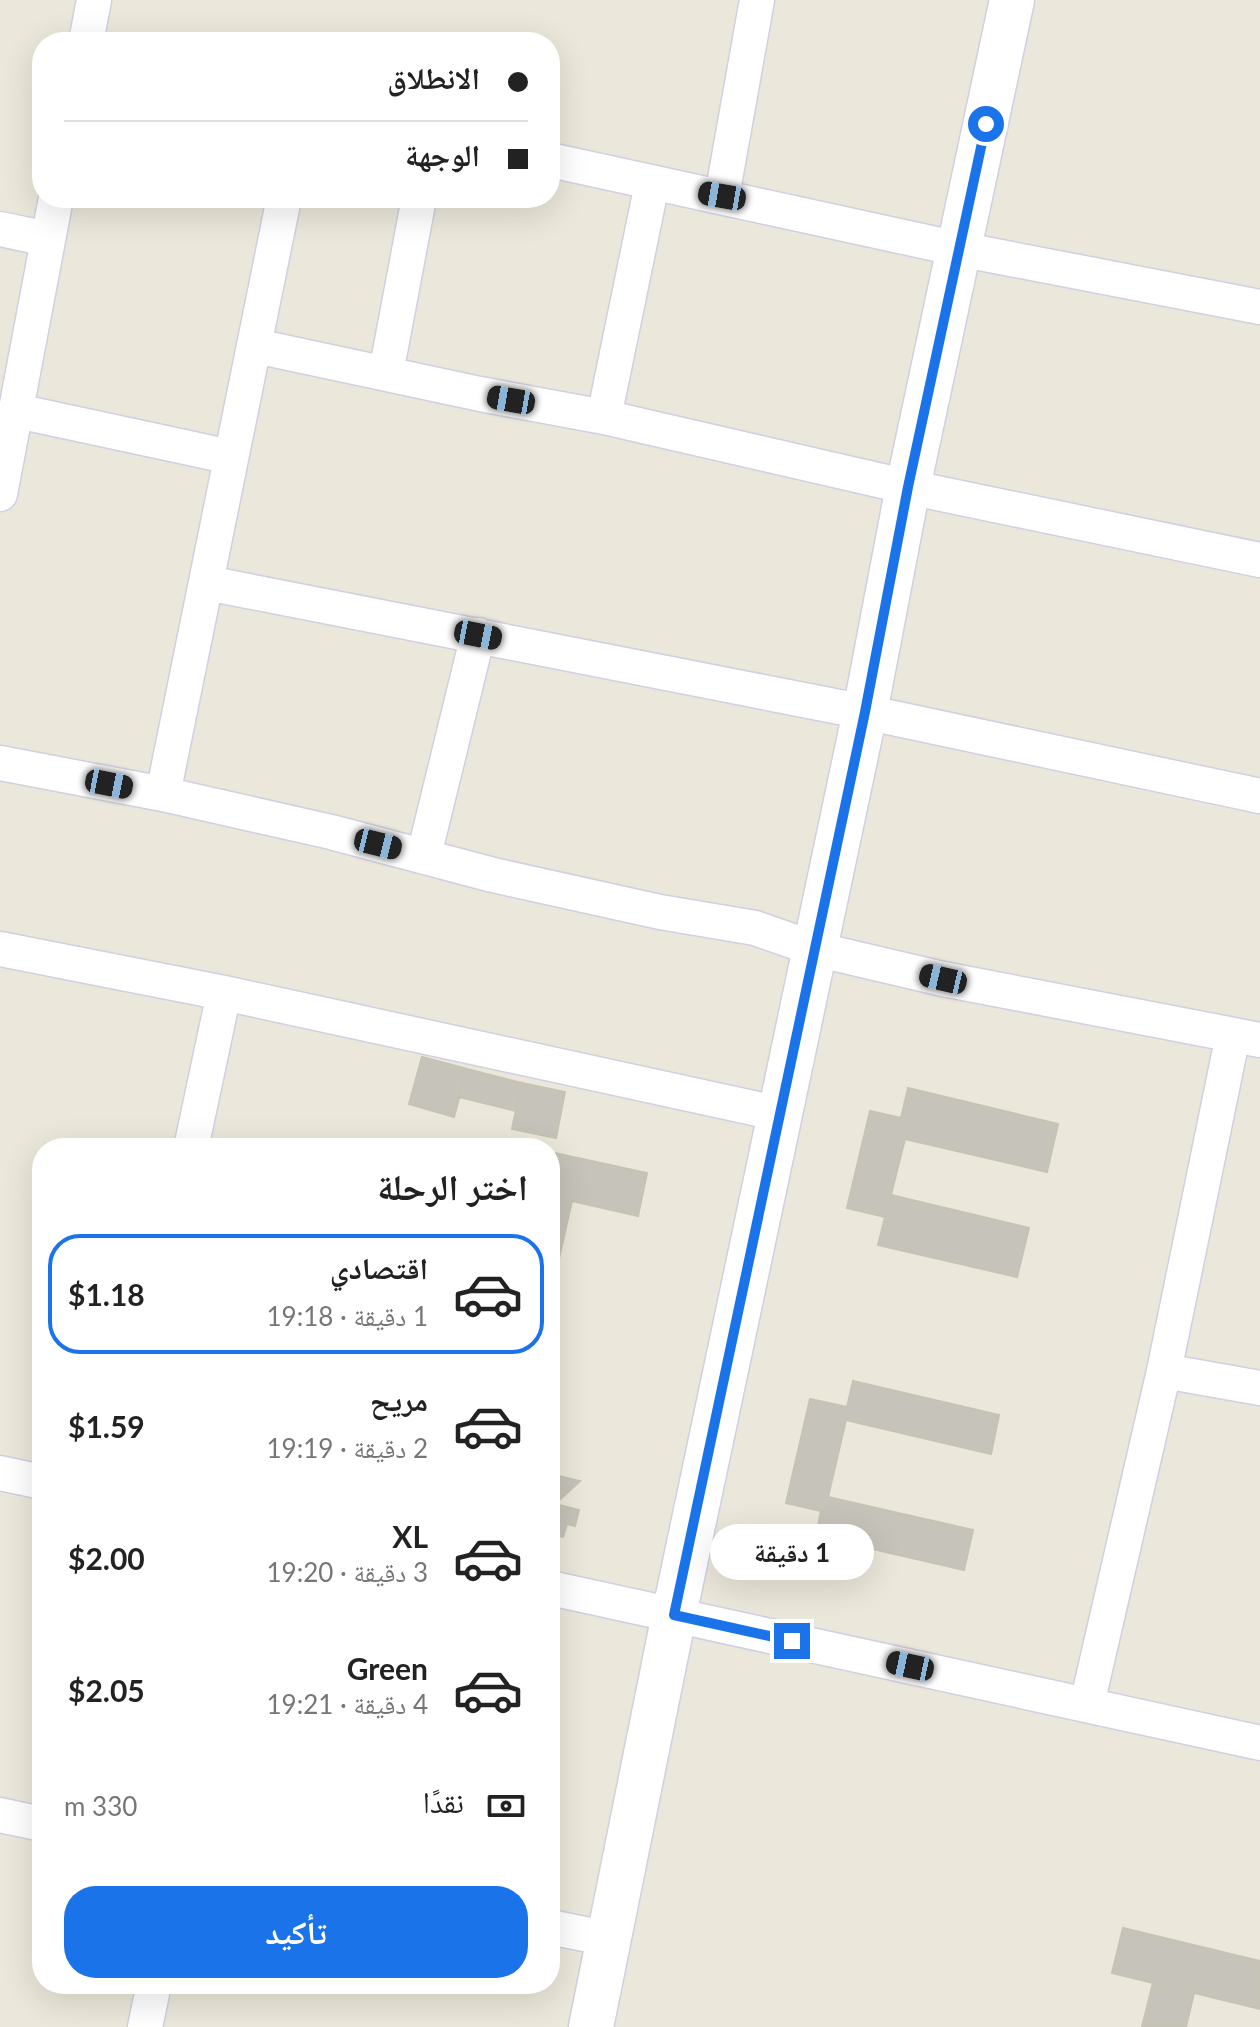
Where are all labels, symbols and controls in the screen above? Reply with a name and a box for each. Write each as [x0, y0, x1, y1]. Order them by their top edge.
text: الانطلاق [387, 59, 480, 95]
route start [968, 106, 1004, 142]
text: الوجهة [405, 136, 480, 172]
car [696, 180, 748, 212]
car [485, 384, 537, 416]
car [452, 619, 504, 651]
car [83, 768, 135, 800]
car [352, 827, 404, 861]
car [917, 962, 969, 996]
text: اختر الرحلة [377, 1164, 528, 1208]
text: اقتصادي [330, 1249, 428, 1285]
icon: car [452, 1258, 524, 1330]
text: $1.18 [68, 1276, 145, 1312]
text: 1 دقيقة · 19:18 [266, 1300, 428, 1332]
text: مريح [370, 1381, 428, 1417]
icon: car [452, 1390, 524, 1462]
text: $1.59 [68, 1408, 145, 1444]
text: 2 دقيقة · 19:19 [266, 1432, 428, 1464]
text: XL [392, 1518, 428, 1554]
icon: car [452, 1522, 524, 1594]
callout: 1 دقيقة [710, 1525, 874, 1581]
text: 1 دقيقة [754, 1536, 830, 1568]
text: $2.00 [68, 1540, 145, 1576]
text: 3 دقيقة · 19:20 [266, 1556, 428, 1588]
route end [774, 1623, 810, 1659]
car [884, 1649, 936, 1683]
text: Green [347, 1650, 428, 1686]
icon: car [452, 1654, 524, 1726]
text: $2.05 [68, 1672, 145, 1708]
text: 4 دقيقة · 19:21 [266, 1688, 428, 1720]
text: نقدًا [423, 1783, 464, 1819]
icon: cash [484, 1784, 528, 1828]
text: 330 m [64, 1790, 137, 1822]
button: تأكيد [64, 1886, 528, 1978]

